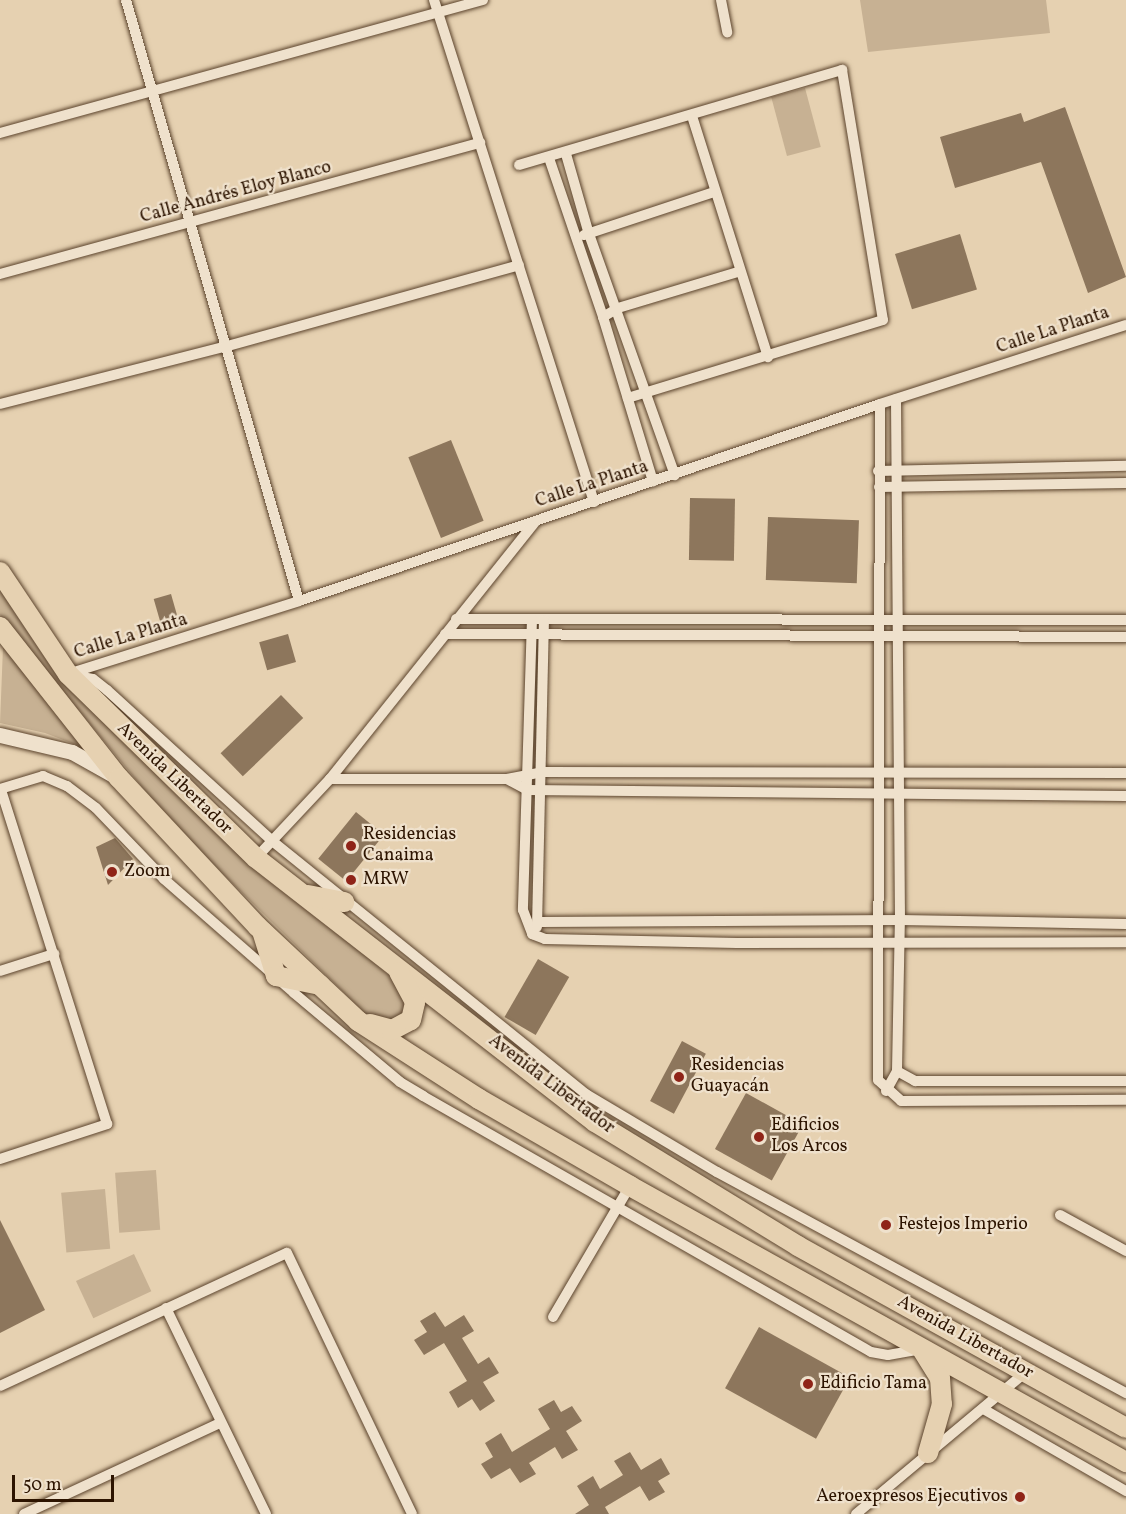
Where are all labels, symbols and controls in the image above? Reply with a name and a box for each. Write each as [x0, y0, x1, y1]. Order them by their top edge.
street label: Calle Andrés Eloy Blanco [138, 157, 334, 229]
street label: Calle La Planta [994, 303, 1112, 359]
street label: Calle La Planta [533, 457, 651, 513]
street label: Calle La Planta [72, 610, 190, 664]
street label: Avenida Libertador [112, 718, 236, 840]
place label: Residencias Canaima [363, 825, 456, 868]
marker: Residencias Canaima [344, 839, 358, 853]
place label: Zoom [124, 861, 170, 883]
marker: Zoom [105, 865, 119, 879]
place label: MRW [363, 869, 409, 891]
marker: MRW [344, 873, 358, 887]
street label: Avenida Libertador [484, 1031, 618, 1139]
place label: Residencias Guayacán [691, 1056, 784, 1098]
marker: Residencias Guayacán [672, 1070, 686, 1084]
place label: Edificios Los Arcos [771, 1116, 847, 1158]
marker: Edificios Los Arcos [752, 1130, 766, 1144]
place label: Festejos Imperio [898, 1214, 1028, 1236]
marker: Festejos Imperio [879, 1218, 893, 1232]
street label: Avenida Libertador [893, 1292, 1037, 1384]
place label: Edificio Tama [820, 1373, 928, 1395]
marker: Edificio Tama [801, 1377, 815, 1391]
scale bar [15, 1463, 117, 1501]
text: 50 m [23, 1473, 62, 1498]
place label: Aeroexpresos Ejecutivos [816, 1486, 1008, 1508]
marker: Aeroexpresos Ejecutivos [1013, 1490, 1027, 1504]

